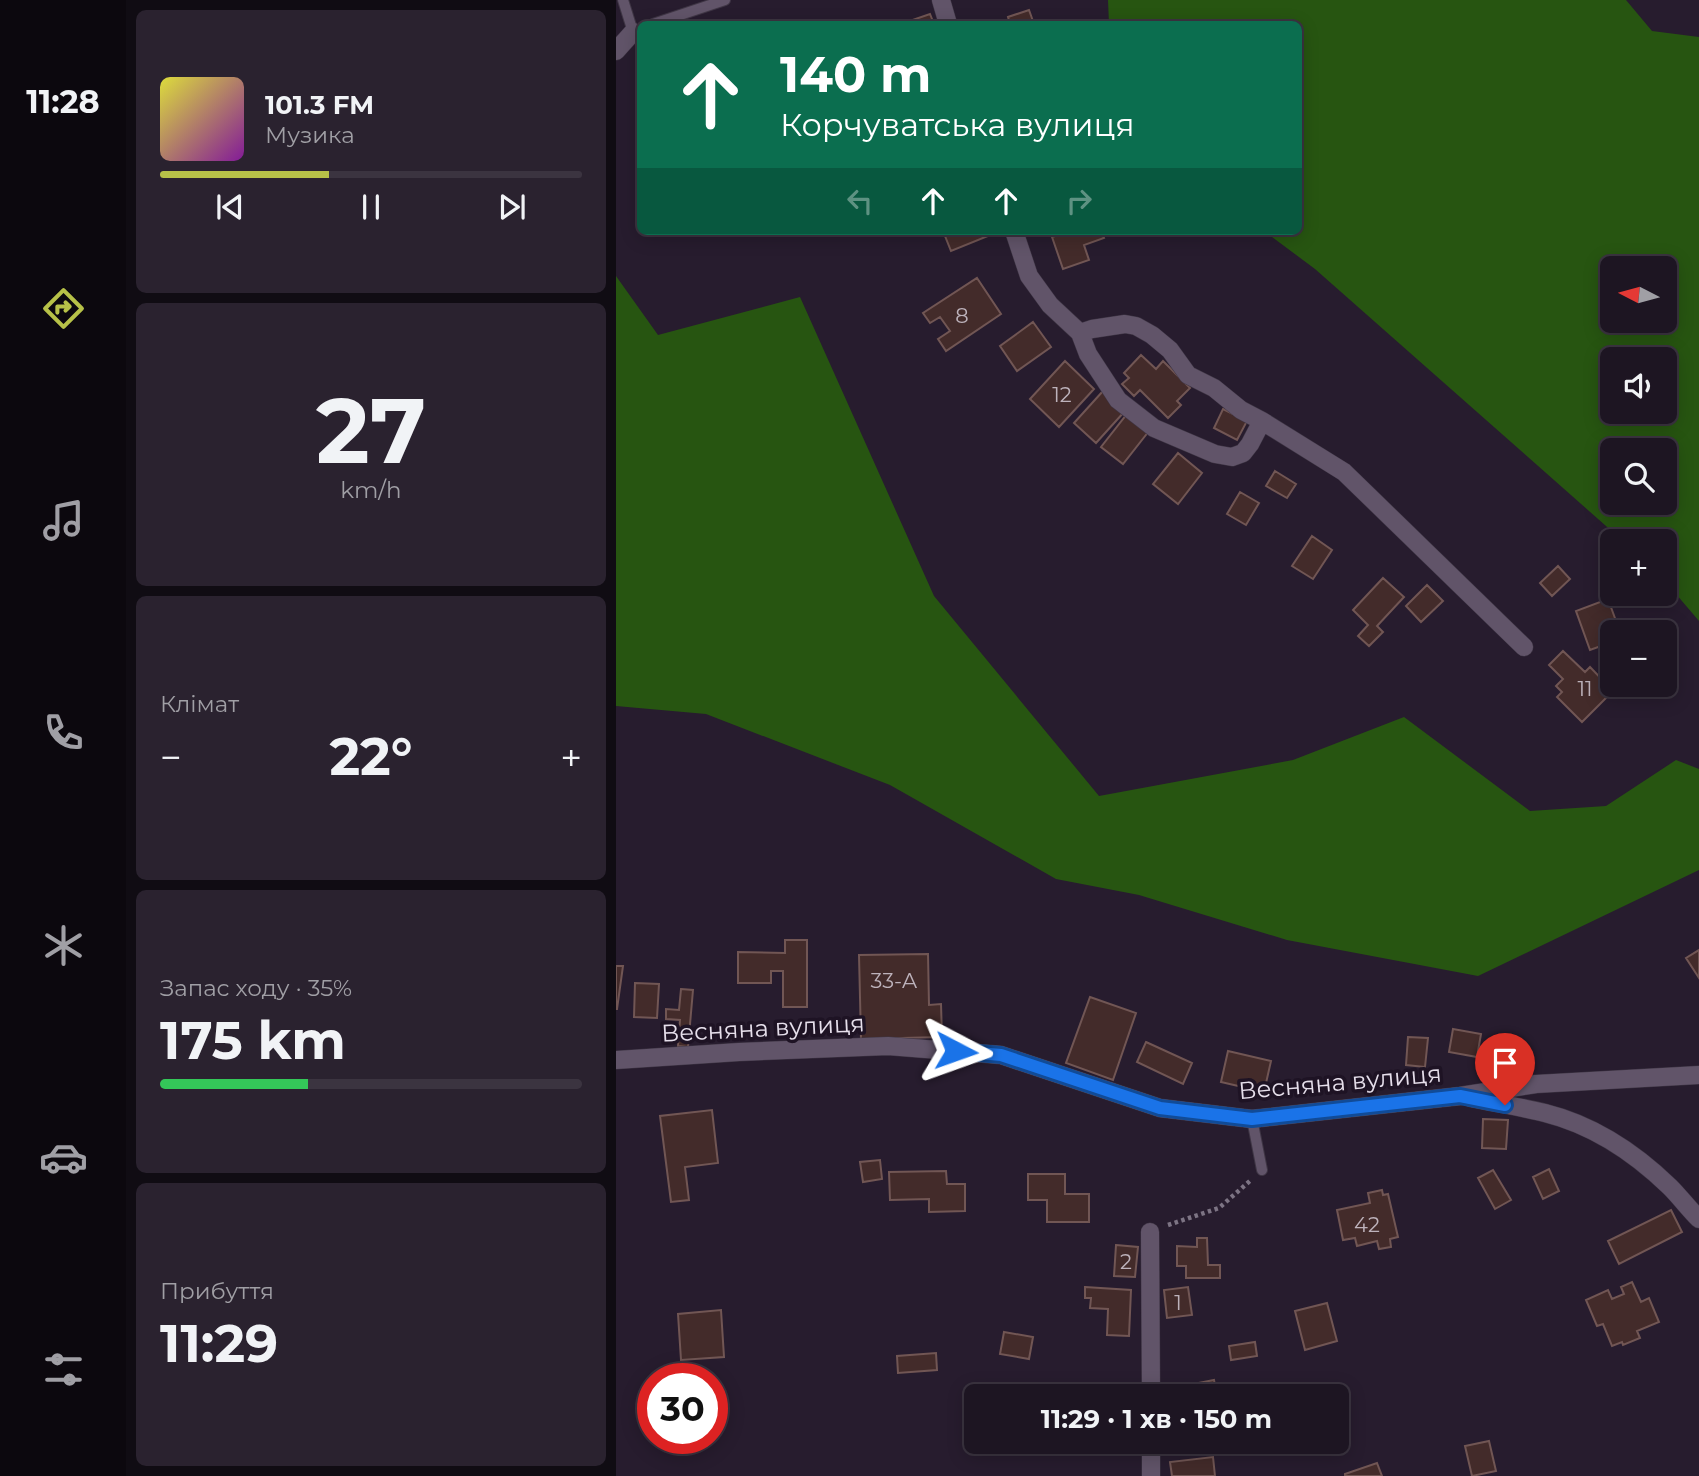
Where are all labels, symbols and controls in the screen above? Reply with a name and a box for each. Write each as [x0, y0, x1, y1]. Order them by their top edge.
text: 140 m [780, 45, 932, 104]
icon: ahead [665, 49, 756, 140]
text: 11:28 [26, 82, 100, 121]
text: 101.3 FM [265, 89, 374, 121]
text: Корчуватська вулиця [780, 105, 1135, 144]
text: Музика [265, 121, 355, 149]
icon: left [841, 182, 879, 220]
icon: ahead [914, 182, 952, 220]
icon: ahead [987, 182, 1025, 220]
icon: right [1060, 182, 1098, 220]
icon: previous [211, 188, 249, 226]
icon: pause [352, 188, 390, 226]
icon: next [493, 188, 531, 226]
north arrow [1600, 256, 1676, 332]
map controls [1600, 256, 1677, 697]
icon: directions [39, 284, 88, 333]
house number: 8 [955, 303, 969, 328]
button: sound [1600, 347, 1677, 424]
text: 27 [316, 375, 426, 486]
house number: 12 [1052, 382, 1072, 407]
button: search [1600, 438, 1677, 515]
text: km/h [340, 476, 402, 504]
icon: music [39, 496, 88, 545]
button: + [1600, 529, 1677, 606]
button: − [1600, 620, 1677, 697]
house number: 11 [1577, 676, 1593, 701]
text: Клімат [160, 690, 239, 718]
icon: phone [39, 708, 88, 757]
text: 22° [329, 725, 413, 788]
text: − [160, 734, 182, 781]
text: + [560, 734, 582, 781]
icon: climate [39, 921, 88, 970]
house number: 33-А [871, 968, 918, 993]
text: Запас ходу · 35% [160, 974, 352, 1002]
street label: Весняна вулиця [661, 1008, 865, 1048]
text: 175 km [160, 1009, 346, 1072]
position arrow [919, 1014, 993, 1088]
pin [1475, 1033, 1535, 1105]
icon: arrive [1486, 1044, 1524, 1082]
street label: Весняна вулиця [1237, 1059, 1443, 1105]
icon: car [39, 1133, 88, 1182]
house number: 42 [1354, 1212, 1380, 1237]
house number: 2 [1120, 1249, 1132, 1274]
text: Прибуття [160, 1277, 274, 1305]
house number: 1 [1174, 1290, 1182, 1315]
text: 11:29 [160, 1312, 278, 1375]
icon: filters [39, 1345, 88, 1394]
speed limit sign: 30 [637, 1363, 728, 1454]
text: 11:29 · 1 хв · 150 m [1041, 1403, 1272, 1435]

